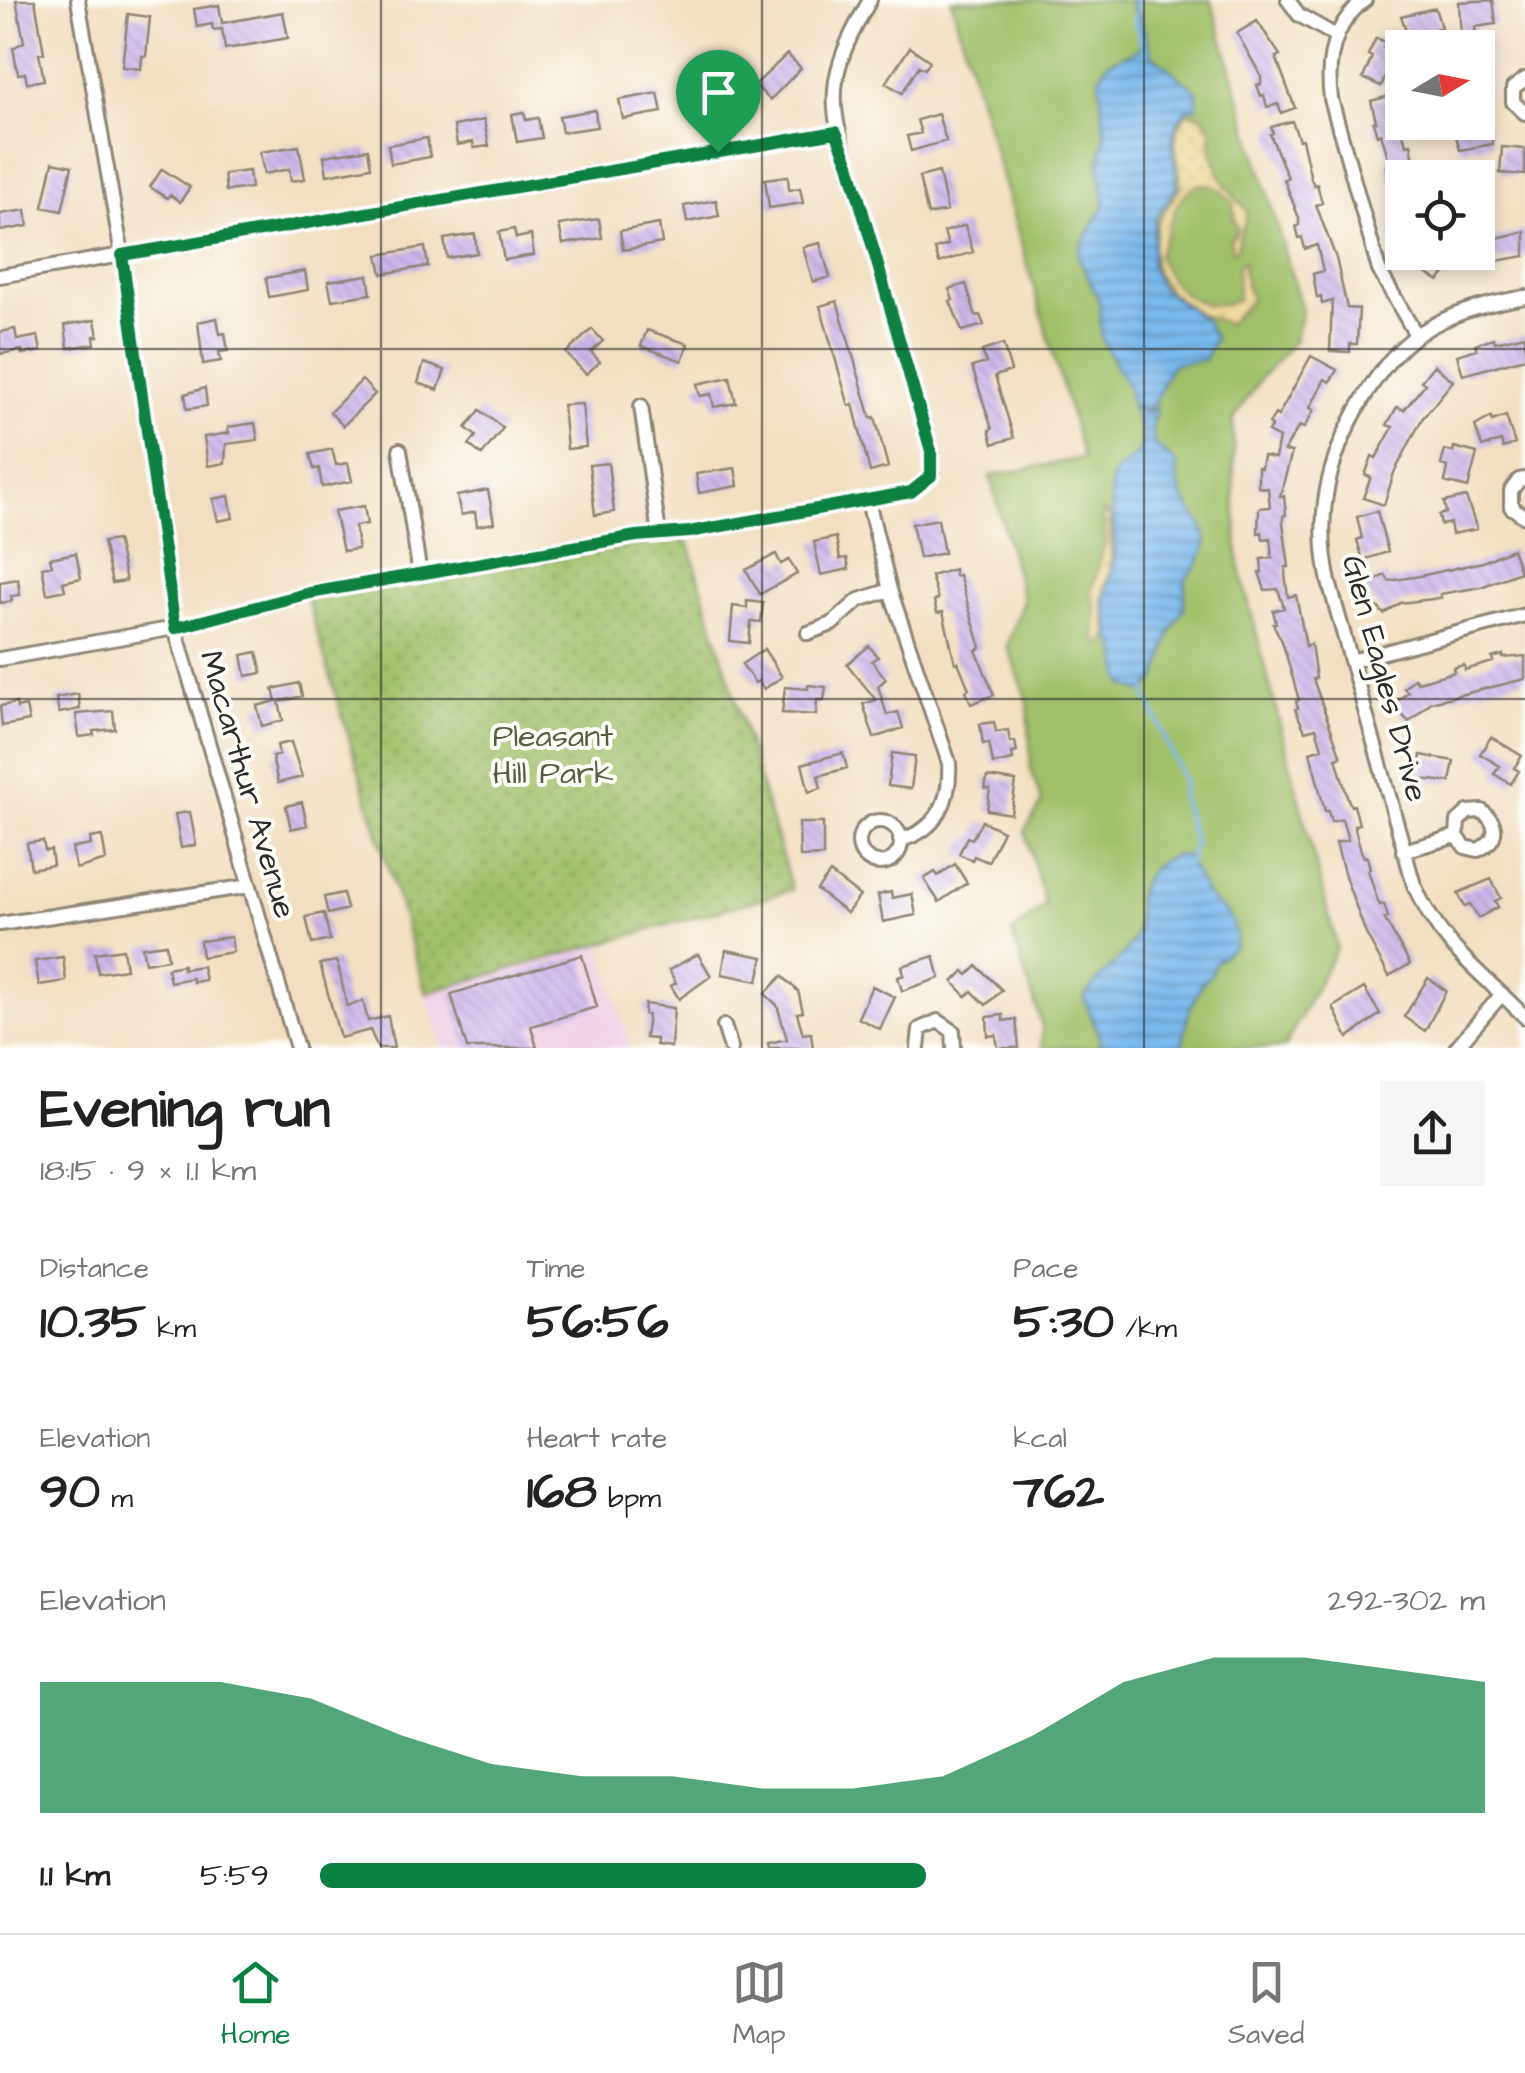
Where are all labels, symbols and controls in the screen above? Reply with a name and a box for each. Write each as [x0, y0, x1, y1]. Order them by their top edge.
north arrow [1385, 30, 1495, 140]
map controls [1385, 30, 1495, 270]
pin [676, 50, 761, 153]
icon: arrive [691, 65, 746, 120]
button: locate [1385, 160, 1495, 270]
street label: Glen Eagles Drive [1330, 550, 1439, 807]
street label: Macarthur Avenue [188, 645, 307, 923]
park label: Pleasant Hill Park [492, 714, 614, 796]
text: Evening run [40, 1072, 330, 1148]
button: share [1380, 1081, 1485, 1186]
text: 18:15 · 9 × 1.1 km [40, 1148, 256, 1193]
text: Distance [40, 1249, 149, 1288]
text: Time [527, 1249, 585, 1288]
text: Pace [1013, 1249, 1078, 1288]
text: 10.35 [40, 1288, 146, 1357]
text: 56:56 [527, 1288, 669, 1357]
text: 5:30 [1013, 1288, 1114, 1357]
text: km [146, 1309, 196, 1348]
text: /km [1114, 1309, 1177, 1348]
text: Elevation [40, 1419, 150, 1458]
text: Heart rate [527, 1419, 667, 1458]
text: kcal [1013, 1419, 1067, 1458]
text: 90 [40, 1458, 100, 1527]
text: 168 [527, 1458, 597, 1527]
text: 762 [1013, 1458, 1104, 1527]
text: m [100, 1479, 133, 1518]
text: bpm [597, 1479, 661, 1518]
text: Elevation [40, 1578, 166, 1623]
text: 292–302 m [1328, 1578, 1485, 1623]
text: 1.1 km [40, 1853, 110, 1898]
text: 5:59 [200, 1853, 269, 1898]
tab: Home [221, 1955, 290, 2054]
tab: Map [732, 1955, 787, 2054]
tab: Saved [1228, 1955, 1304, 2054]

